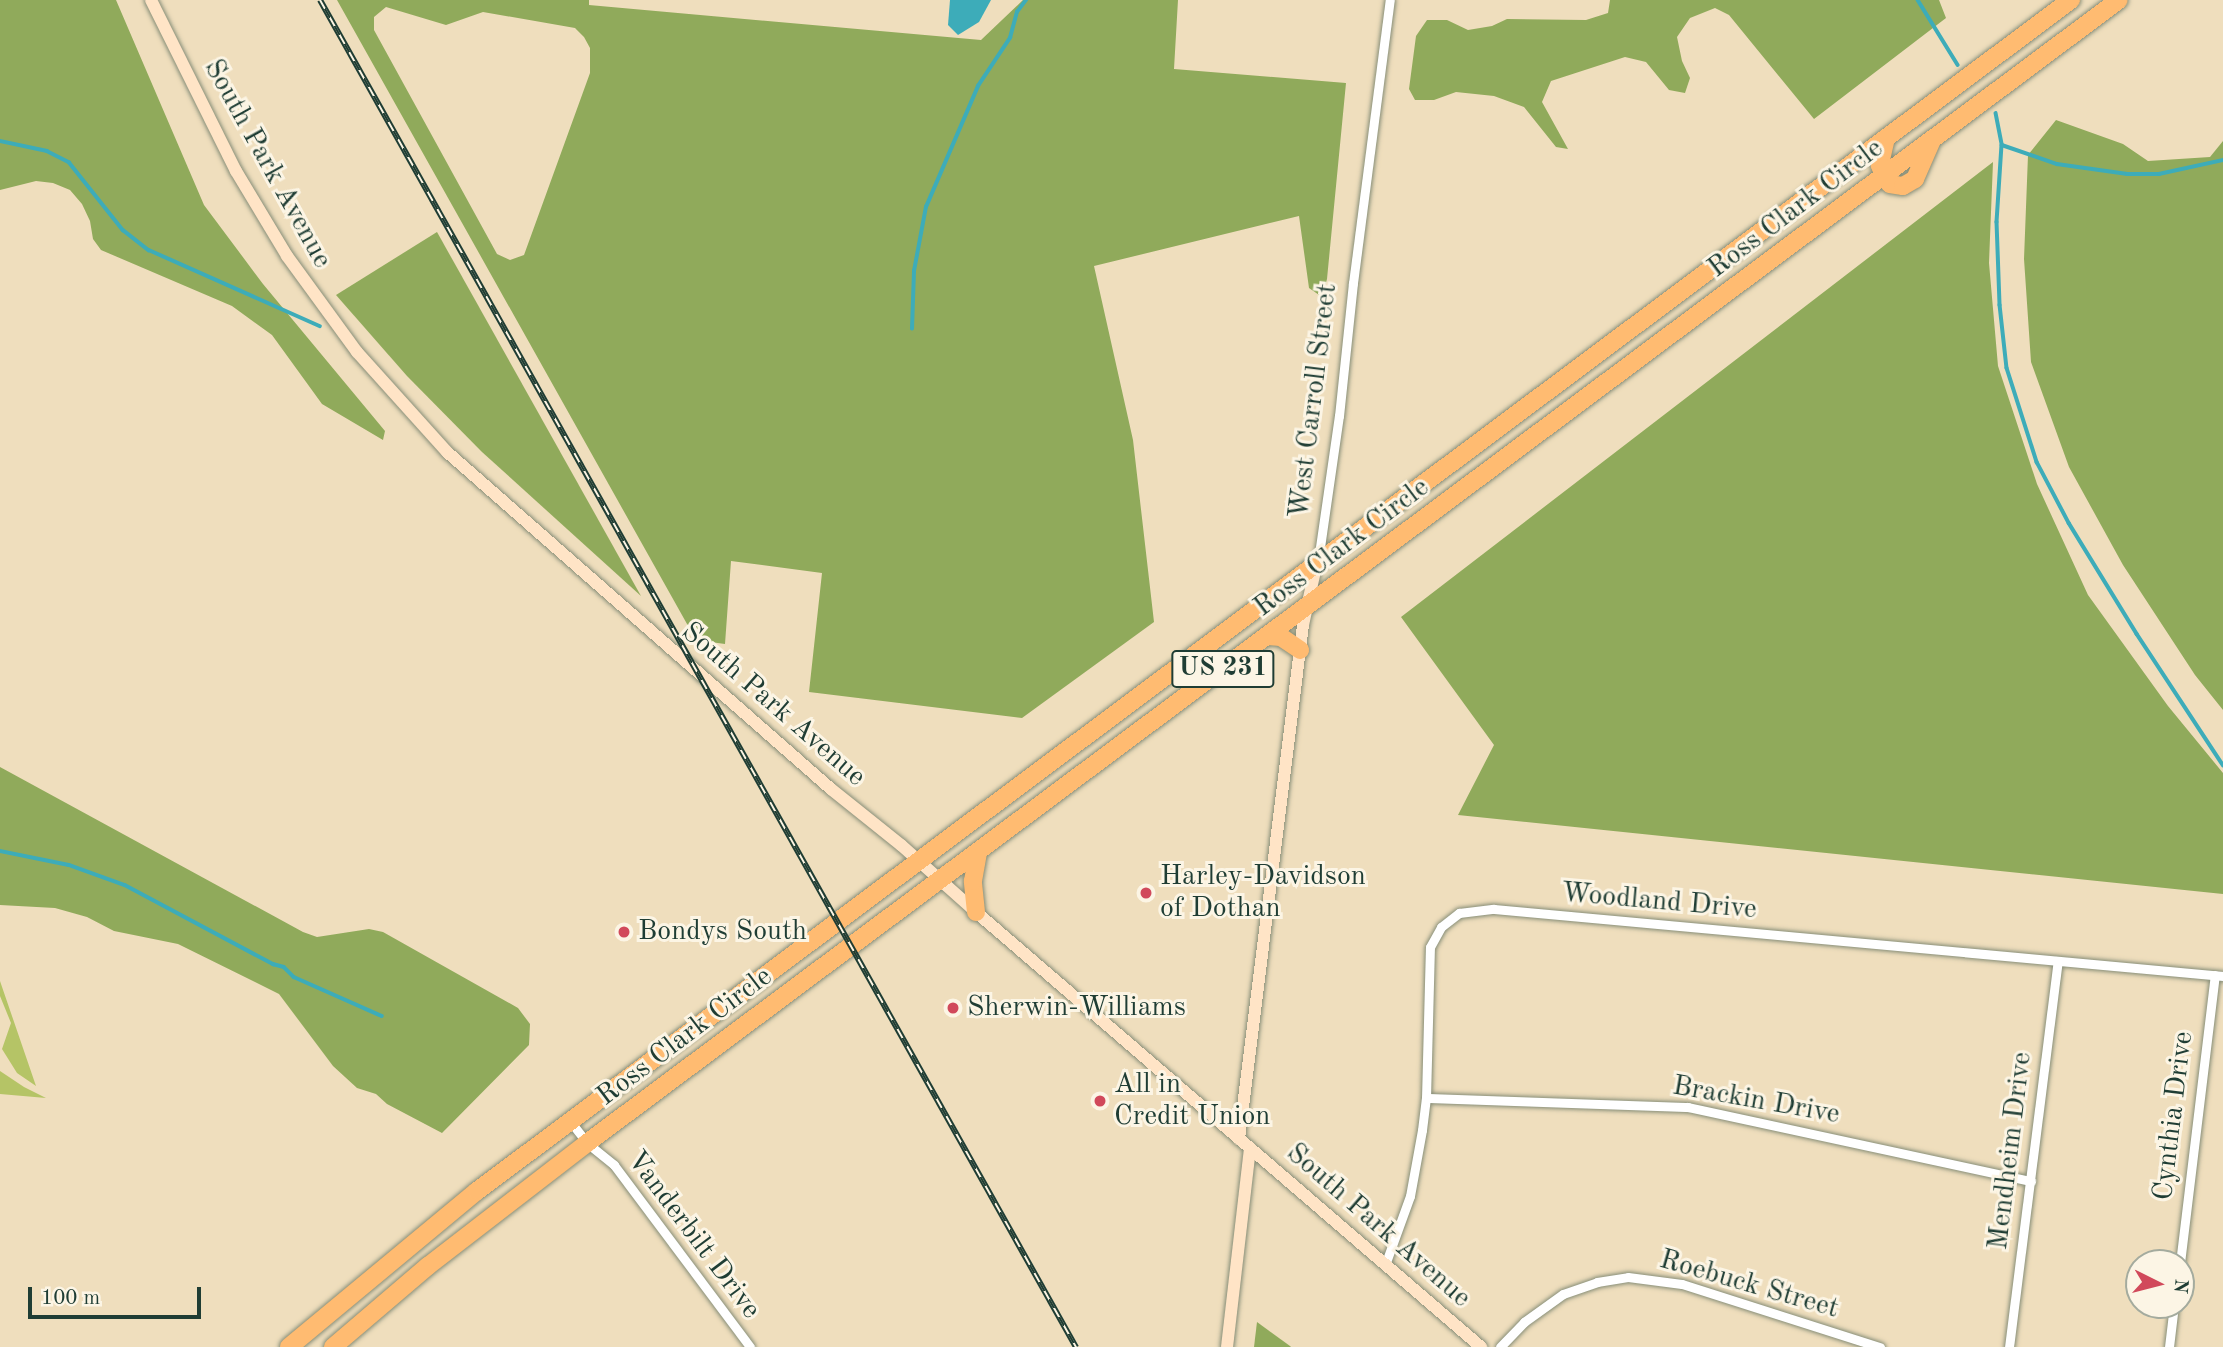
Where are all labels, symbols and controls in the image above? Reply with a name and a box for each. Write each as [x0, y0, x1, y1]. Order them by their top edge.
street label: South Park Avenue [196, 54, 338, 274]
street label: Ross Clark Circle [1702, 132, 1890, 286]
street label: West Carroll Street [1283, 282, 1345, 520]
street label: Ross Clark Circle [1248, 471, 1436, 625]
street label: South Park Avenue [674, 616, 872, 794]
road number: US 231 [1170, 646, 1276, 692]
place label: Harley-Davidson of Dothan [1160, 860, 1366, 926]
street label: Woodland Drive [1560, 877, 1758, 927]
marker: Harley-Davidson of Dothan [1138, 885, 1154, 901]
place label: Bondys South [638, 915, 807, 949]
marker: Bondys South [616, 924, 632, 940]
street label: Ross Clark Circle [591, 960, 779, 1114]
place label: Sherwin-Williams [967, 991, 1186, 1025]
marker: Sherwin-Williams [945, 1000, 961, 1016]
street label: Cynthia Drive [2147, 1029, 2201, 1203]
street label: Mendheim Drive [1982, 1050, 2040, 1252]
place label: All in Credit Union [1114, 1068, 1270, 1134]
street label: Brackin Drive [1670, 1070, 1842, 1132]
marker: All in Credit Union [1092, 1093, 1108, 1109]
street label: South Park Avenue [1279, 1137, 1477, 1315]
street label: Vanderbilt Drive [619, 1144, 767, 1326]
street label: Roebuck Street [1655, 1243, 1843, 1327]
north arrow [2125, 1249, 2195, 1319]
scale bar [32, 1274, 205, 1318]
text: N [2169, 1278, 2190, 1294]
text: 100 m [41, 1288, 100, 1309]

